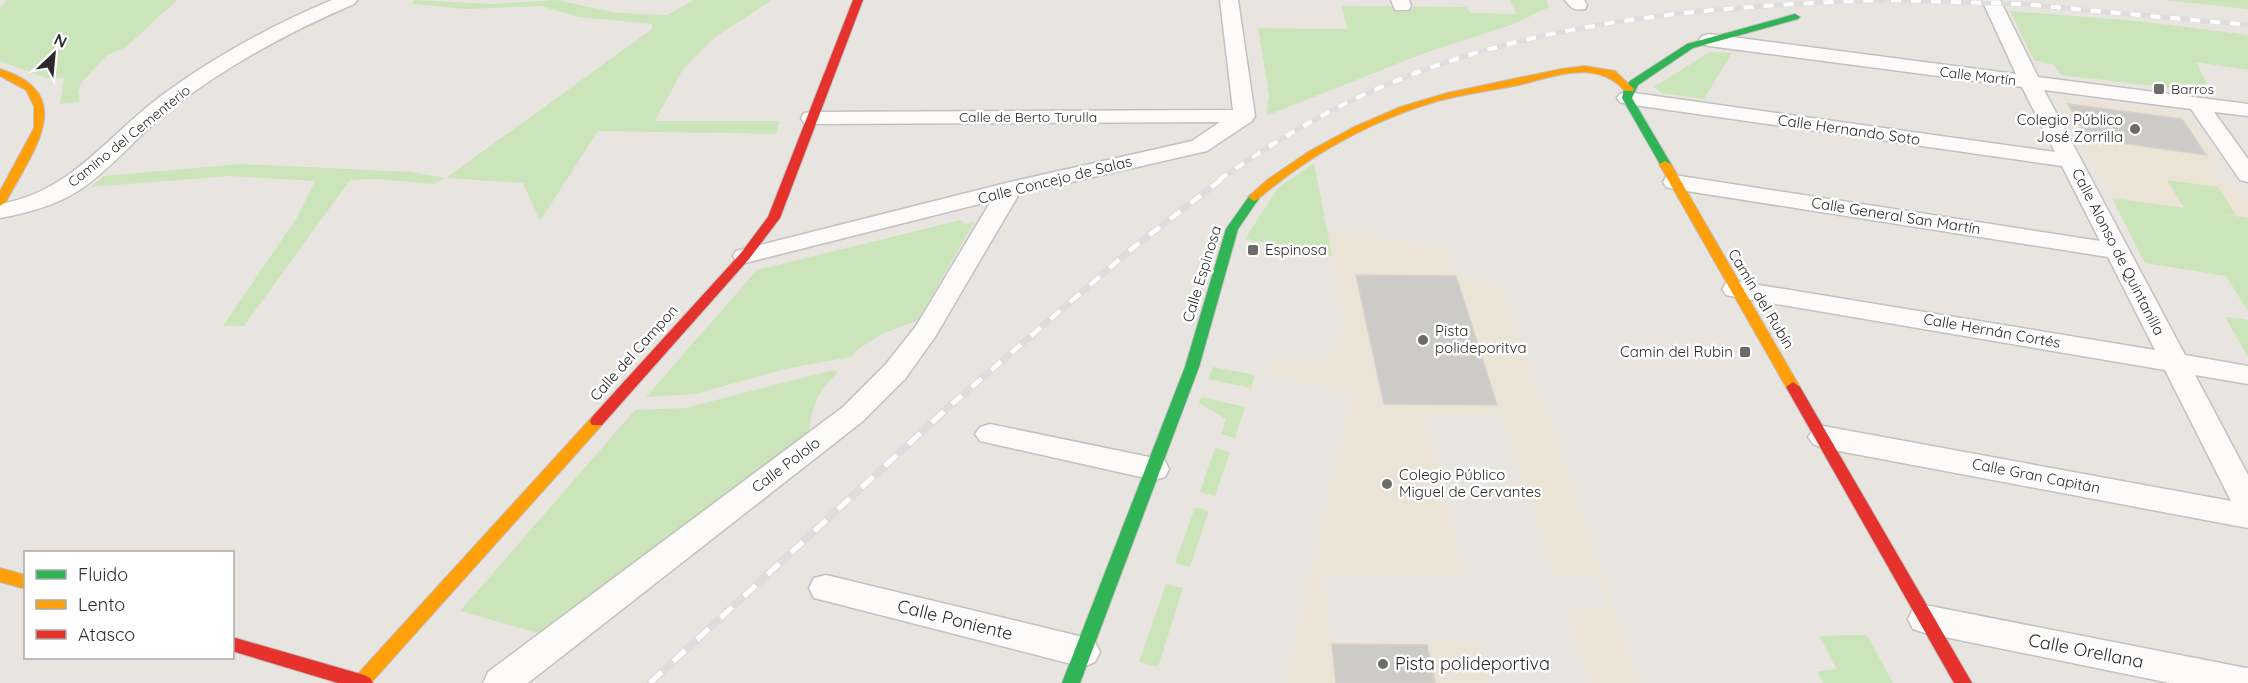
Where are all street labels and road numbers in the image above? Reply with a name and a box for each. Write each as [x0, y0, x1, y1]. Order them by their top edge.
street label: Calle Martín [1939, 62, 2017, 90]
street label: Camino del Cementerio [64, 81, 194, 191]
street label: Calle de Berto Turulla [959, 108, 1097, 126]
street label: Calle Hernando Soto [1777, 110, 1921, 149]
street label: Calle Concejo de Salas [976, 151, 1134, 208]
street label: Calle Alonso de Quintanilla [2068, 165, 2169, 338]
street label: Calle General San Martín [1810, 193, 1982, 238]
street label: Calle Espinosa [1178, 223, 1225, 324]
street label: Camín del Rubín [1724, 245, 1799, 352]
street label: Calle del Campon [586, 301, 682, 405]
street label: Calle Hernán Cortés [1922, 309, 2062, 352]
street label: Calle Pololo [748, 433, 824, 496]
street label: Calle Gran Capitán [1970, 454, 2102, 497]
street label: Calle Poniente [895, 594, 1015, 645]
street label: Calle Orellana [2027, 628, 2146, 673]

